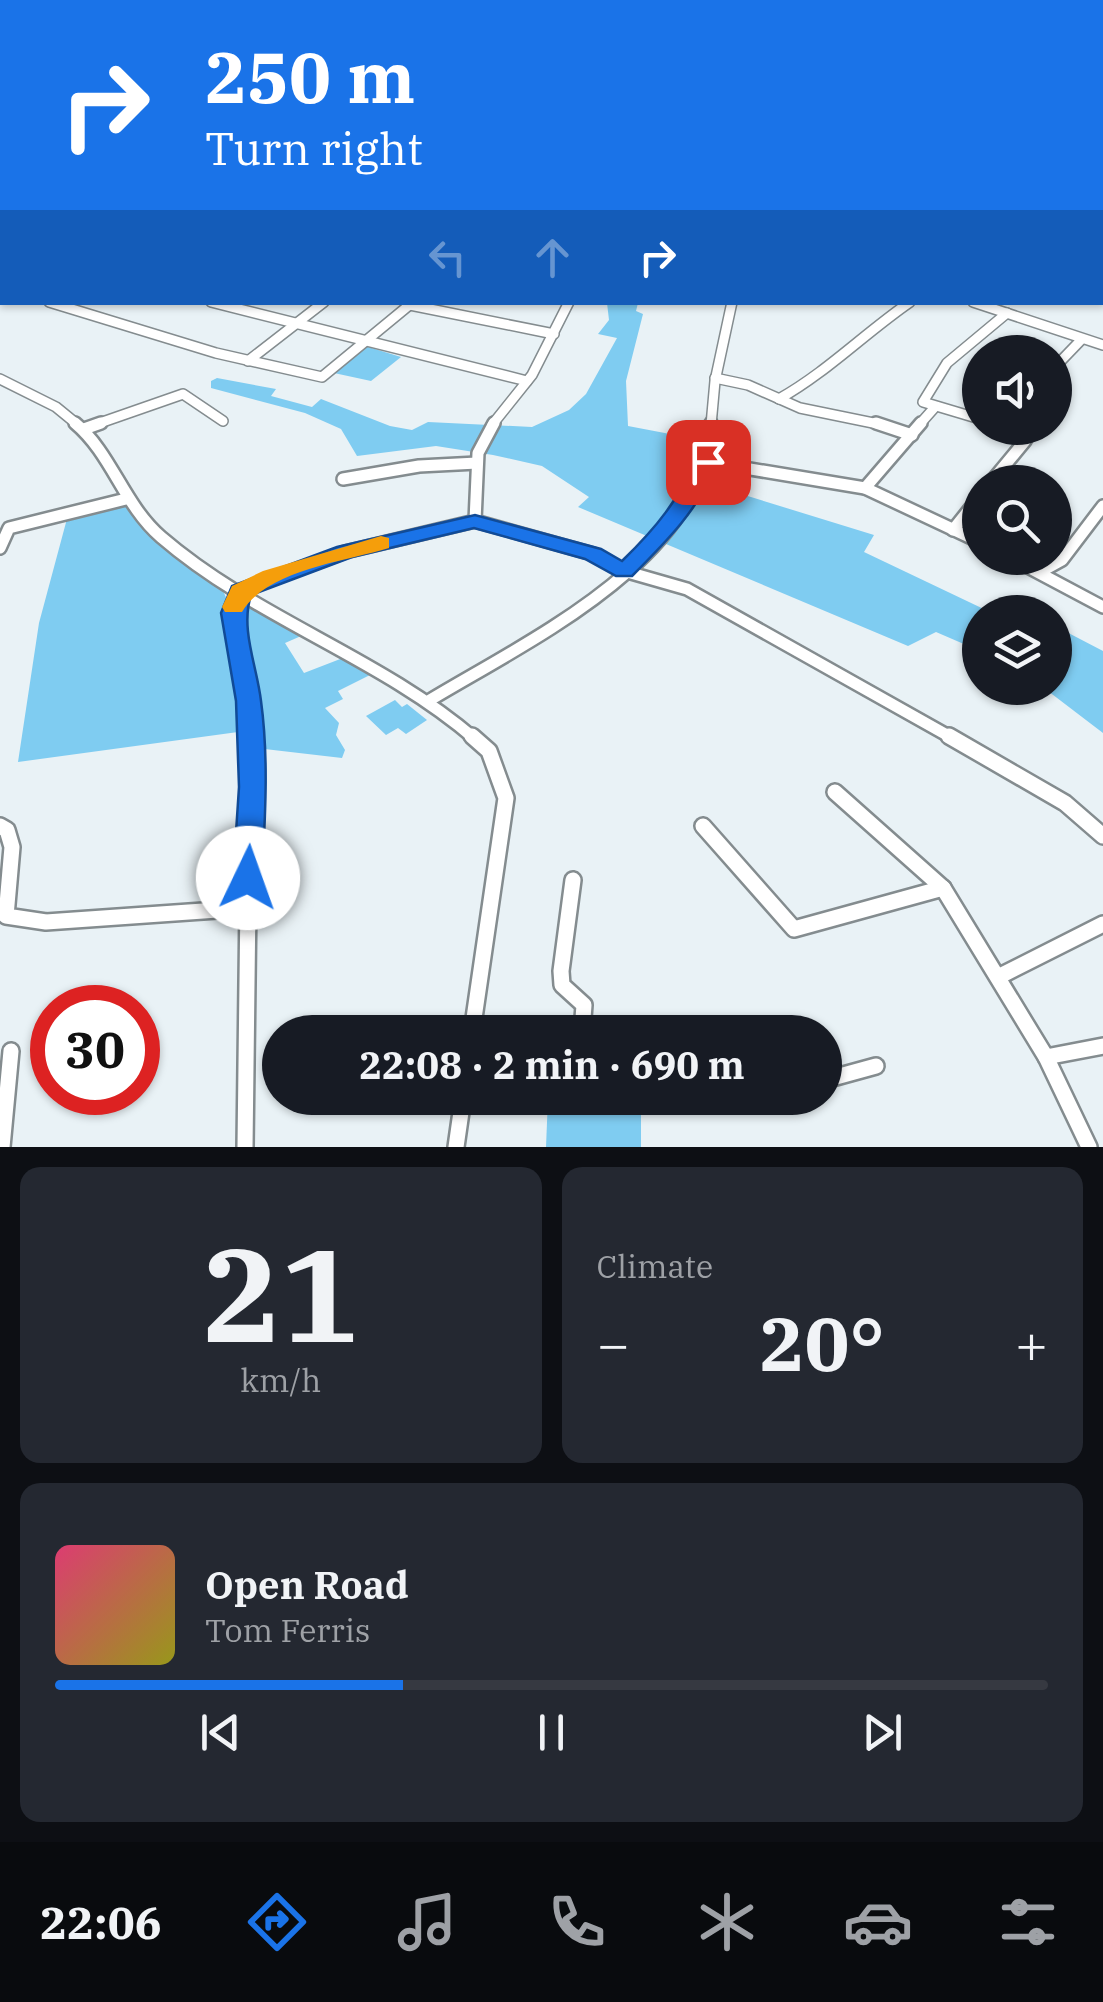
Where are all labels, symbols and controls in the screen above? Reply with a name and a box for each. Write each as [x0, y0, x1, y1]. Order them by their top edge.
text: 250 m [205, 31, 415, 122]
icon: right [40, 40, 170, 170]
text: Turn right [205, 119, 423, 177]
icon: left [420, 230, 475, 285]
icon: ahead [525, 230, 580, 285]
icon: right [630, 230, 685, 285]
map controls [962, 335, 1072, 705]
button: sound [962, 335, 1072, 445]
pin [666, 420, 751, 505]
icon: arrive [681, 435, 736, 490]
button: search [962, 465, 1072, 575]
button: layers [962, 595, 1072, 705]
position arrow [196, 826, 300, 930]
speed limit sign: 30 [30, 985, 160, 1115]
text: 22:08 · 2 min · 690 m [359, 1040, 745, 1089]
text: 21 [203, 1209, 359, 1378]
text: Climate [597, 1245, 713, 1287]
text: 20° [760, 1294, 885, 1392]
text: − [597, 1308, 630, 1379]
text: + [1015, 1308, 1048, 1379]
text: km/h [240, 1359, 321, 1401]
text: Open Road [205, 1560, 409, 1609]
text: Tom Ferris [205, 1609, 370, 1651]
icon: previous [193, 1705, 248, 1760]
icon: pause [524, 1705, 579, 1760]
icon: next [855, 1705, 910, 1760]
icon: directions [242, 1887, 312, 1957]
icon: music [392, 1887, 462, 1957]
icon: phone [542, 1887, 612, 1957]
icon: climate [692, 1887, 762, 1957]
icon: car [843, 1887, 913, 1957]
icon: filters [993, 1887, 1063, 1957]
text: 22:06 [40, 1893, 162, 1951]

